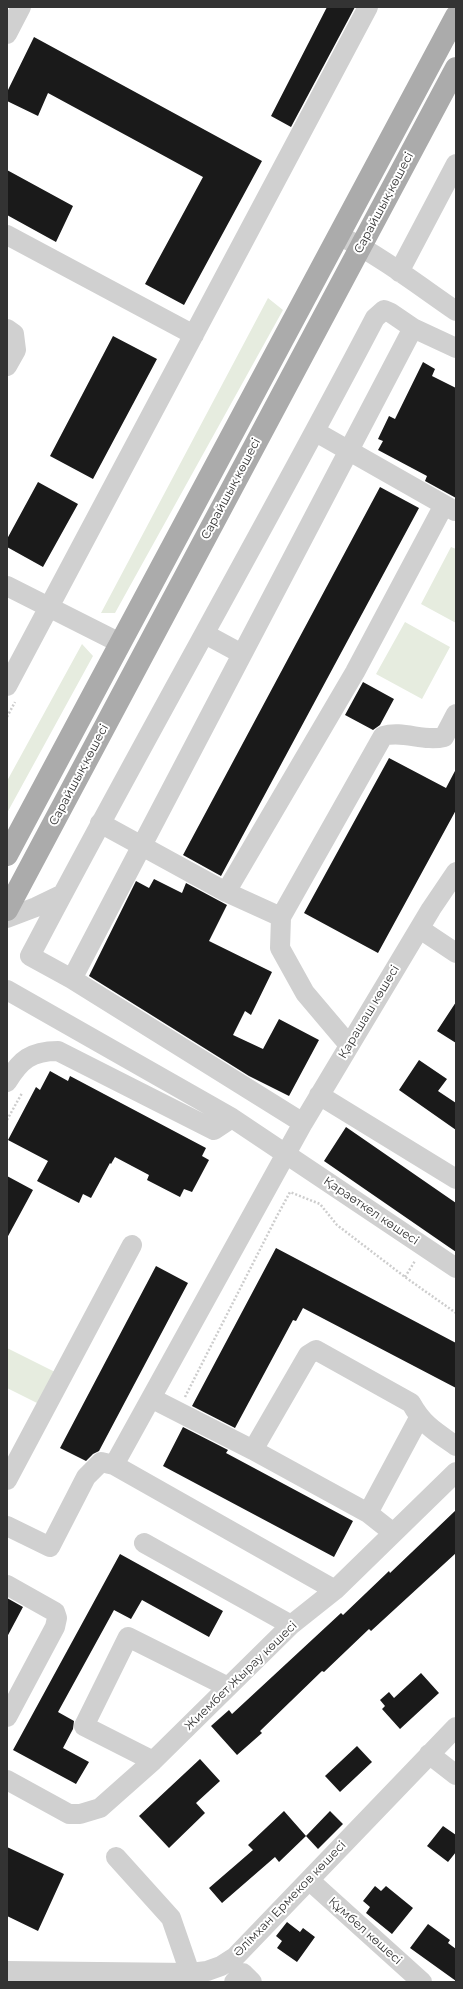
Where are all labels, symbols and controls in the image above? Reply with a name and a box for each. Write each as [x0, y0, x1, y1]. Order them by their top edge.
street label: Сарайшық көшесі [351, 150, 417, 256]
street label: Сарайшық көшесі [198, 436, 264, 542]
street label: Сарайшық көшесі [46, 722, 112, 828]
street label: Қарашаш көшесі [335, 963, 403, 1061]
street label: Қараөткел көшесі [321, 1174, 421, 1248]
street label: Жиембет Жырау көшесі [182, 1619, 300, 1733]
street label: Әлімхан Ермеков көшесі [231, 1838, 349, 1960]
street label: Құмбел көшесі [325, 1894, 405, 1968]

